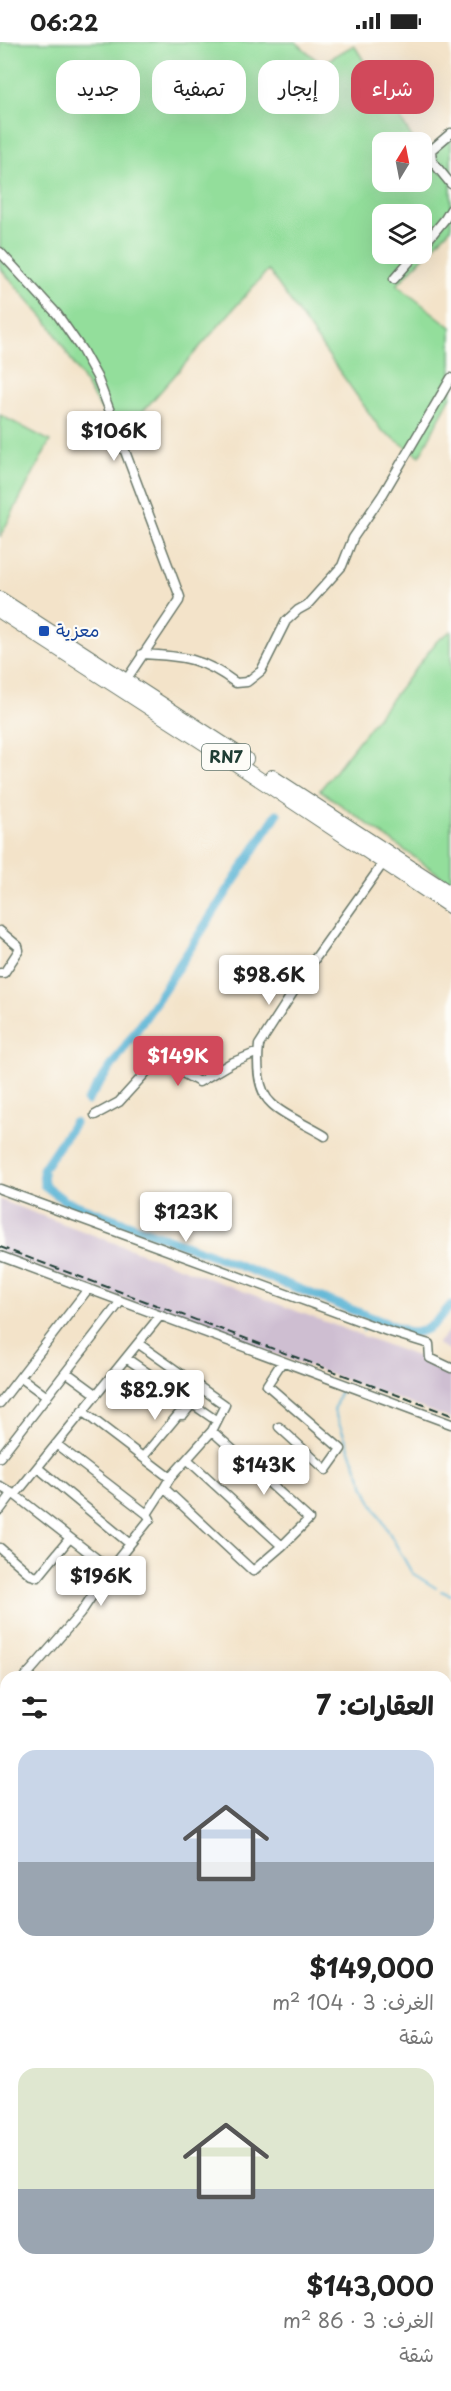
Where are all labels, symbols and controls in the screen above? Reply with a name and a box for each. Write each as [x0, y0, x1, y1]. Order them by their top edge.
text: 06:22 [30, 5, 98, 38]
chip: جديد [56, 60, 140, 114]
chip: تصفية [152, 60, 246, 114]
chip: إيجار [258, 60, 339, 114]
chip: شراء [351, 60, 434, 114]
north arrow [372, 132, 432, 192]
map controls [372, 132, 432, 264]
button: layers [372, 204, 432, 264]
pin: $106K [72, 411, 156, 462]
text: $106K [81, 415, 147, 445]
place label: معزية [56, 616, 99, 643]
marker: معزية [37, 624, 51, 638]
road number: RN7 [202, 744, 250, 770]
pin: $98.6K [220, 955, 318, 1006]
text: $98.6K [233, 959, 305, 989]
pin: $149K [136, 1036, 220, 1087]
text: $149K [147, 1040, 209, 1070]
pin: $123K [144, 1192, 228, 1243]
text: $123K [154, 1196, 218, 1226]
pin: $82.9K [106, 1370, 204, 1421]
text: $82.9K [120, 1374, 190, 1404]
pin: $143K [222, 1445, 306, 1496]
text: $143K [232, 1449, 296, 1479]
pin: $196K [59, 1556, 143, 1607]
text: $196K [70, 1560, 132, 1590]
text: العقارات: 7 [316, 1685, 434, 1724]
icon: filters [18, 1691, 51, 1724]
icon: home [172, 1789, 280, 1897]
text: $149,000 [309, 1948, 434, 1987]
text: الغرف: 3 · 104 m² [272, 1987, 434, 2017]
text: شقة [399, 2021, 434, 2051]
icon: home [172, 2107, 280, 2215]
text: $143,000 [306, 2266, 434, 2305]
text: الغرف: 3 · 86 m² [283, 2305, 434, 2335]
text: شقة [399, 2339, 434, 2369]

